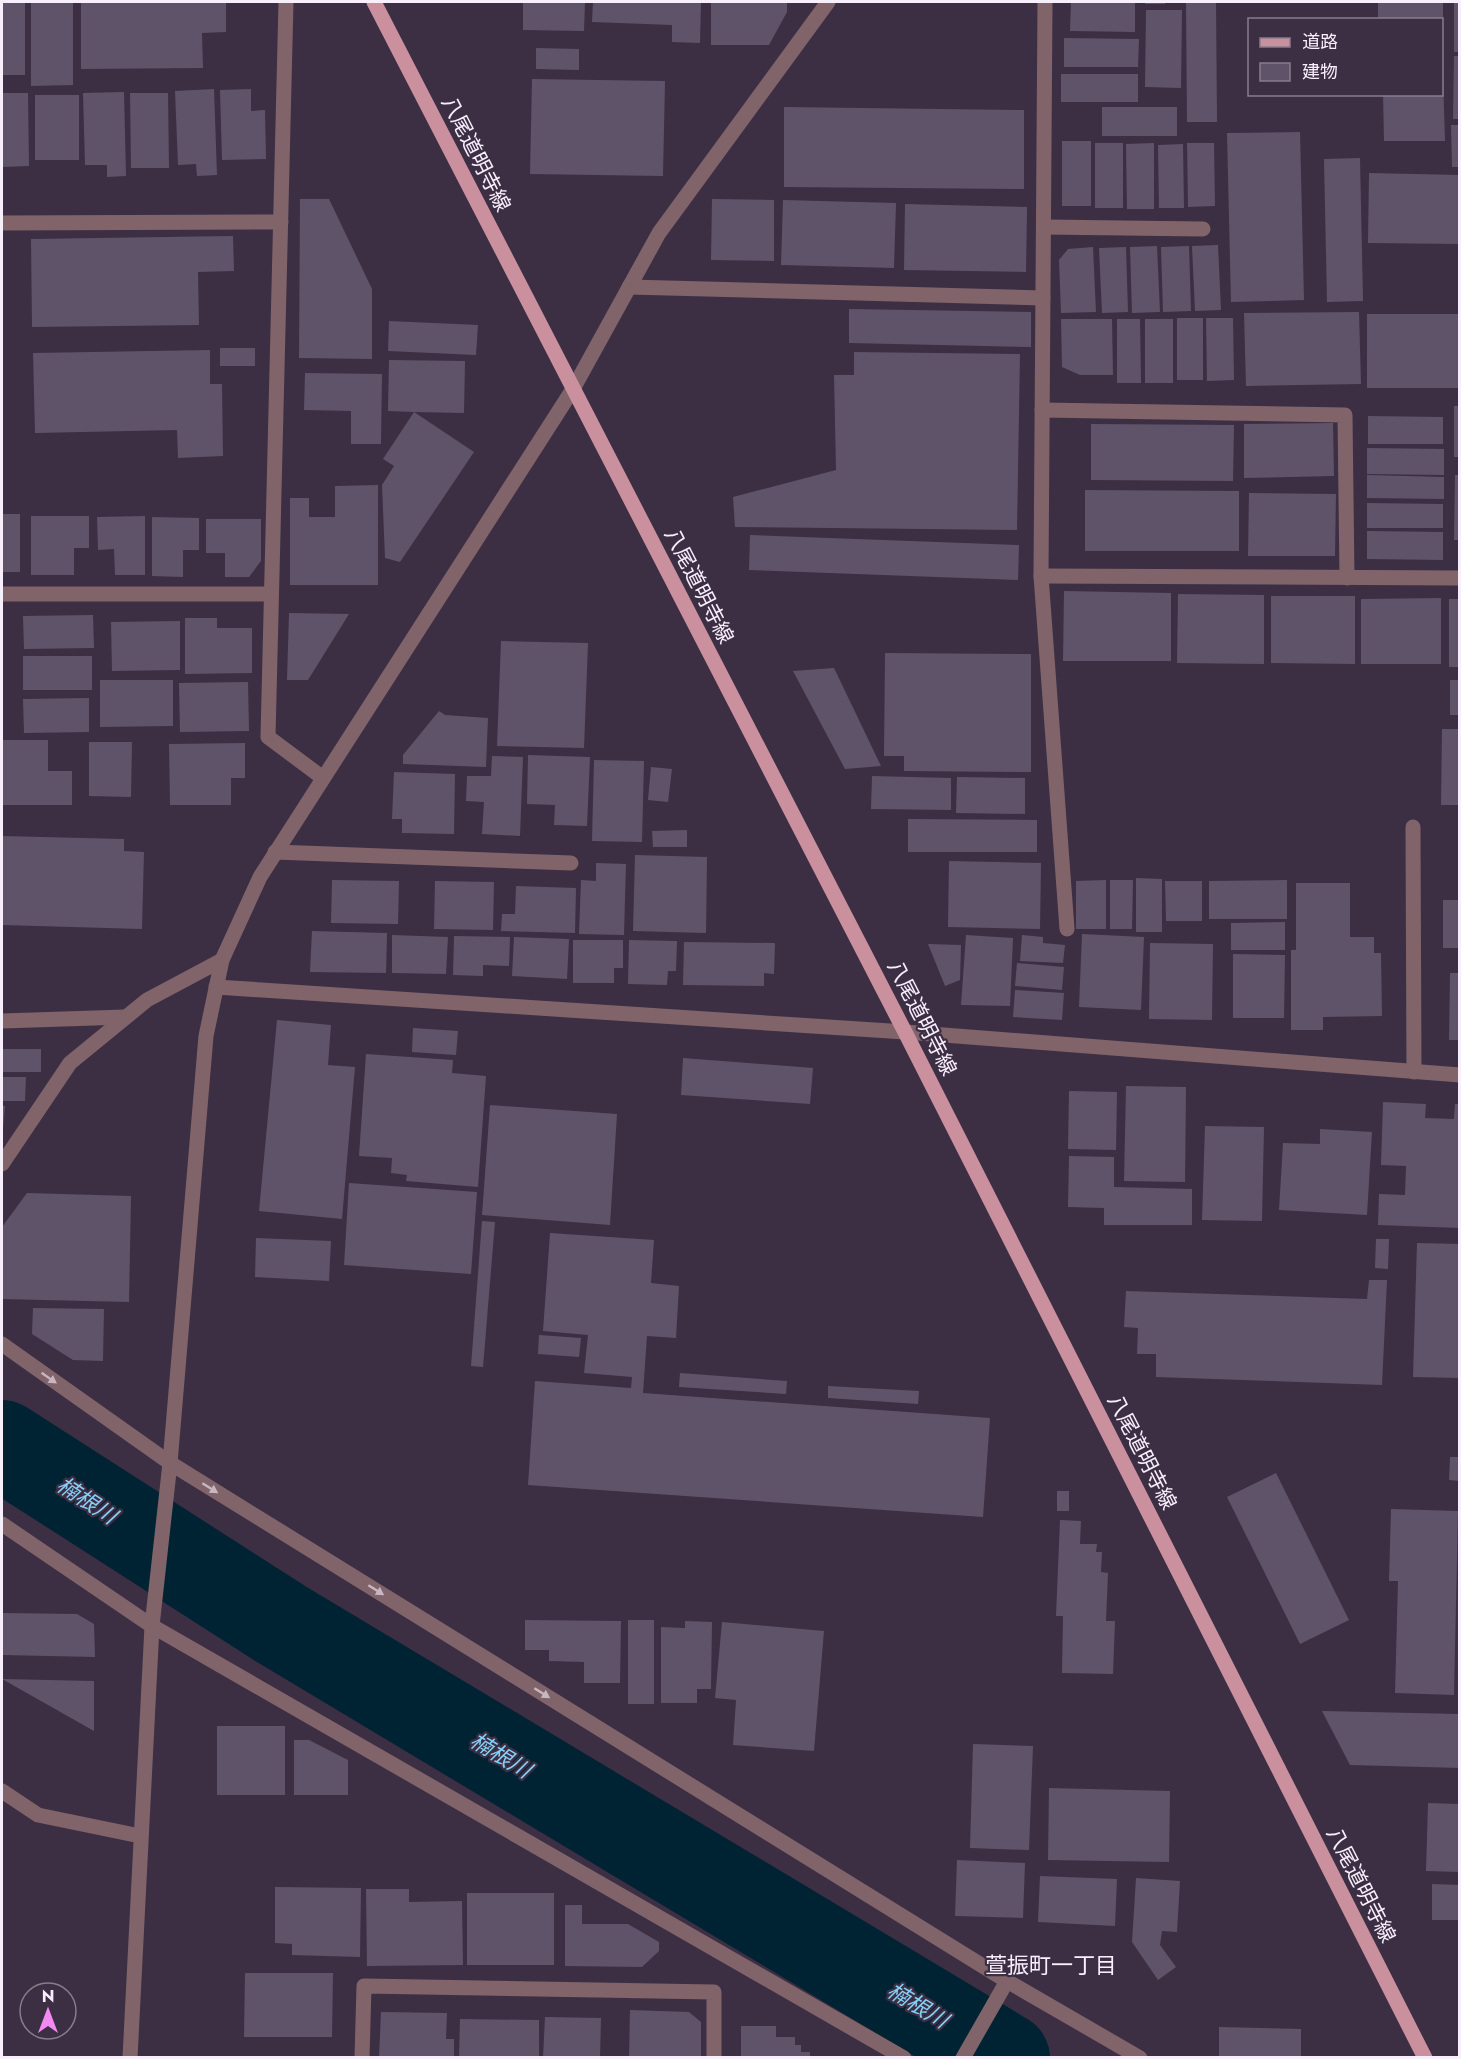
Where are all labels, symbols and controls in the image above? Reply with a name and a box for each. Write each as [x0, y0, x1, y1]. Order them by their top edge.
legend [1248, 18, 1443, 96]
text: 道路 [1302, 29, 1338, 55]
text: 建物 [1302, 59, 1338, 85]
street label: 八尾道明寺線 [434, 91, 518, 217]
street label: 八尾道明寺線 [657, 523, 741, 649]
street label: 八尾道明寺線 [880, 955, 964, 1081]
one-way arrow [41, 1372, 57, 1384]
street label: 八尾道明寺線 [1100, 1389, 1184, 1515]
water label: 楠根川 [51, 1469, 125, 1532]
one-way arrow [202, 1482, 219, 1493]
one-way arrow [368, 1585, 384, 1596]
one-way arrow [534, 1688, 550, 1699]
water label: 楠根川 [464, 1724, 539, 1787]
street label: 八尾道明寺線 [1319, 1822, 1403, 1948]
district label: 萱振町一丁目 [985, 1949, 1117, 1981]
water label: 楠根川 [881, 1974, 956, 2037]
north arrow [18, 1981, 78, 2041]
text: N [42, 1985, 54, 2008]

